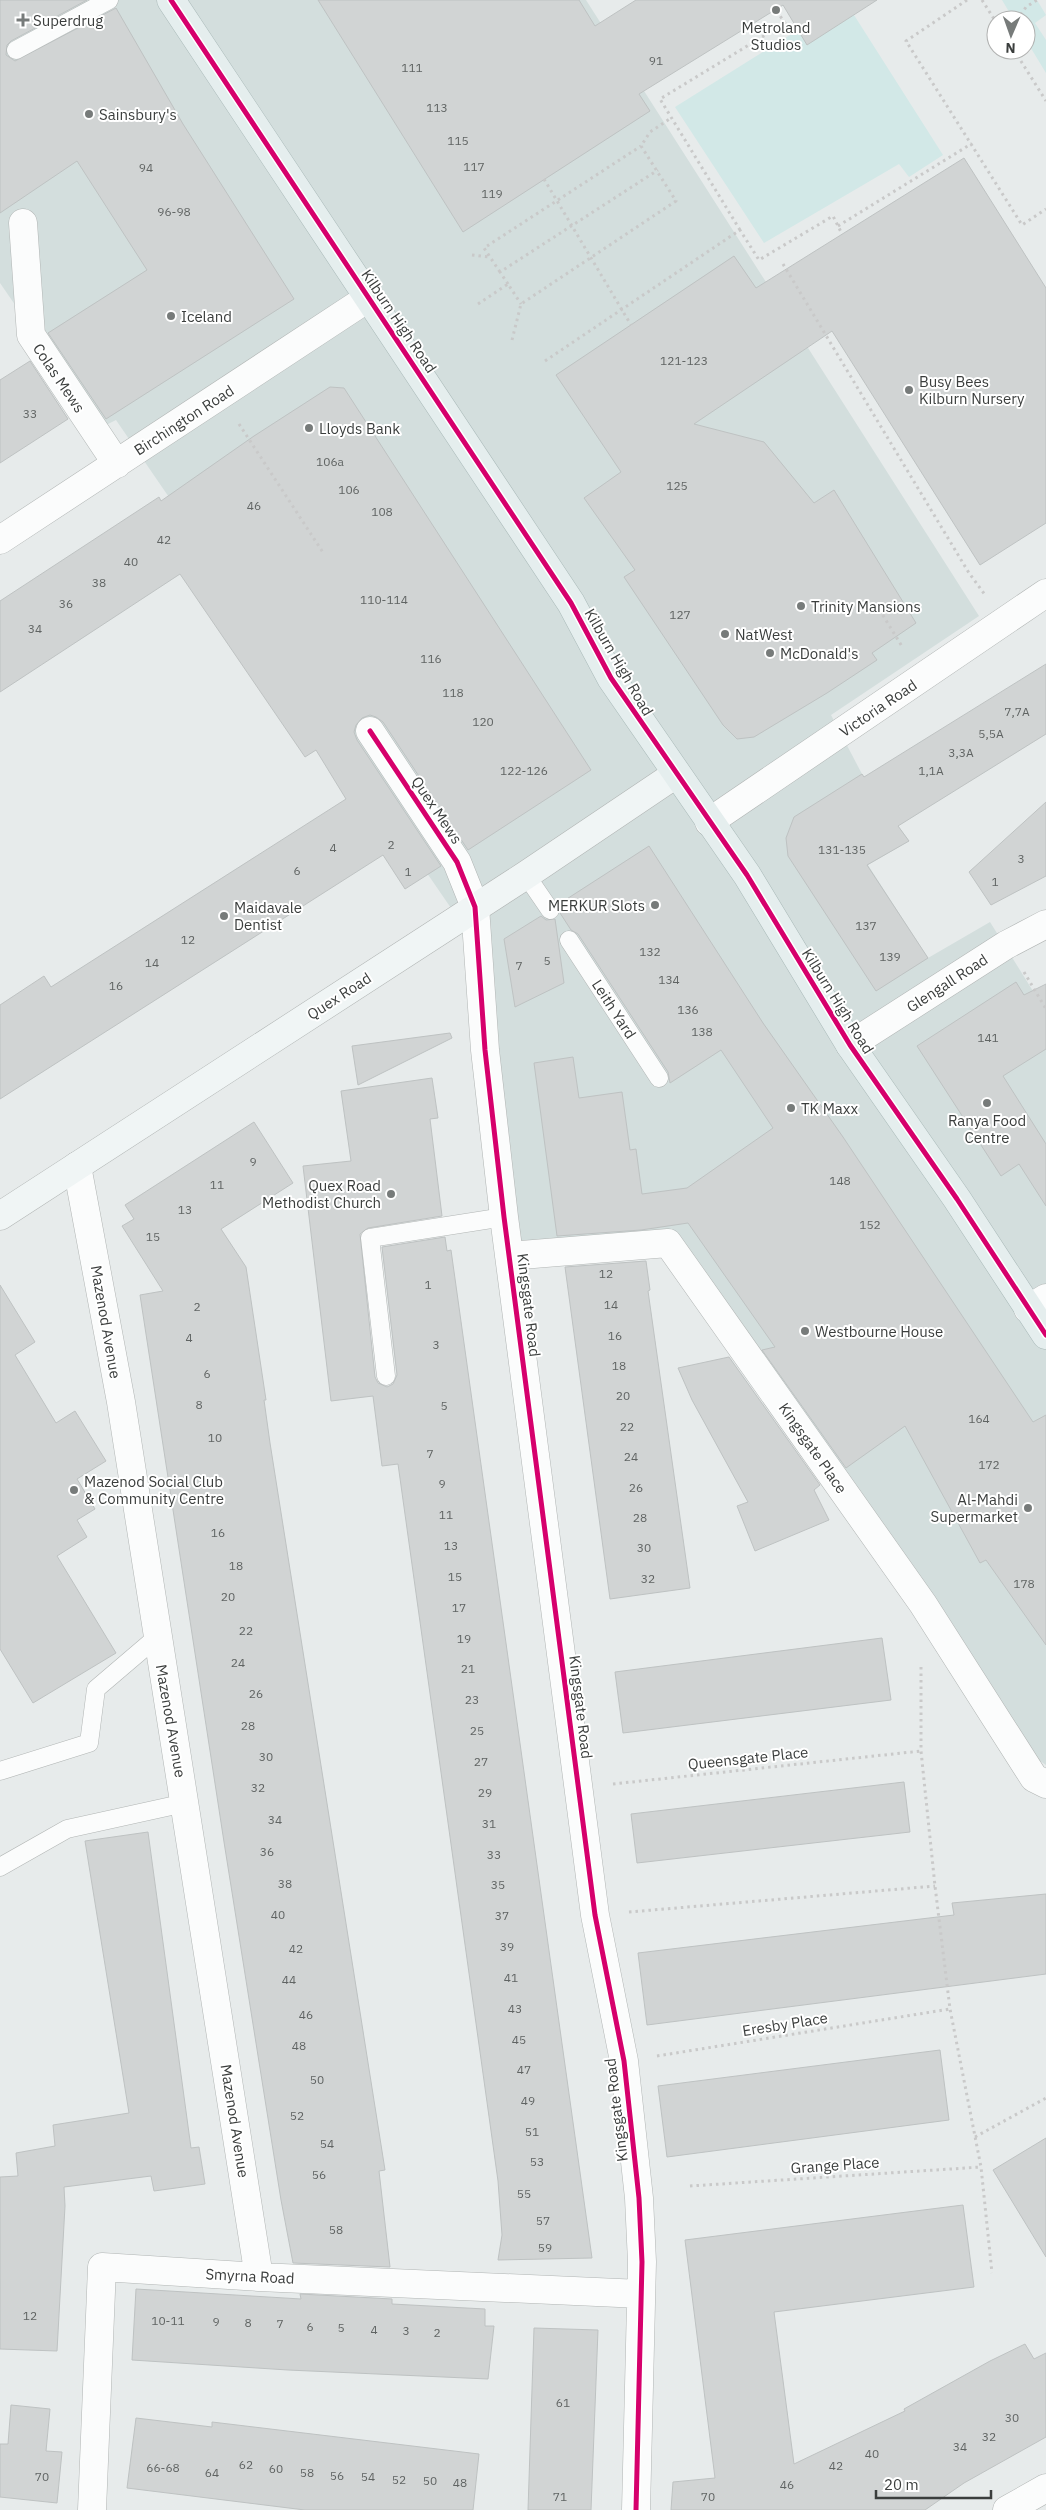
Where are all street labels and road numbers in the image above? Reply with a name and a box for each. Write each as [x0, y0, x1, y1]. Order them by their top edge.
street label: Kilburn High Road [357, 266, 441, 376]
street label: Colas Mews [29, 340, 89, 416]
street label: Birchington Road [130, 381, 238, 459]
street label: Kilburn High Road [581, 605, 657, 719]
street label: Victoria Road [836, 675, 920, 741]
street label: Quex Mews [407, 773, 467, 847]
street label: Kilburn High Road [798, 945, 878, 1057]
street label: Glengall Road [903, 950, 991, 1016]
street label: Quex Road [303, 968, 375, 1024]
street label: Leith Yard [588, 976, 640, 1042]
street label: Kingsgate Road [513, 1252, 545, 1358]
street label: Mazenod Avenue [87, 1264, 125, 1380]
street label: Kingsgate Place [775, 1399, 851, 1497]
street label: Kingsgate Road [565, 1654, 597, 1760]
street label: Mazenod Avenue [152, 1663, 190, 1779]
street label: Queensgate Place [687, 1742, 809, 1774]
street label: Eresby Place [741, 2008, 829, 2040]
street label: Kingsgate Road [600, 2057, 632, 2163]
street label: Mazenod Avenue [217, 2063, 253, 2179]
street label: Grange Place [790, 2152, 880, 2178]
street label: Smyrna Road [205, 2264, 295, 2288]

